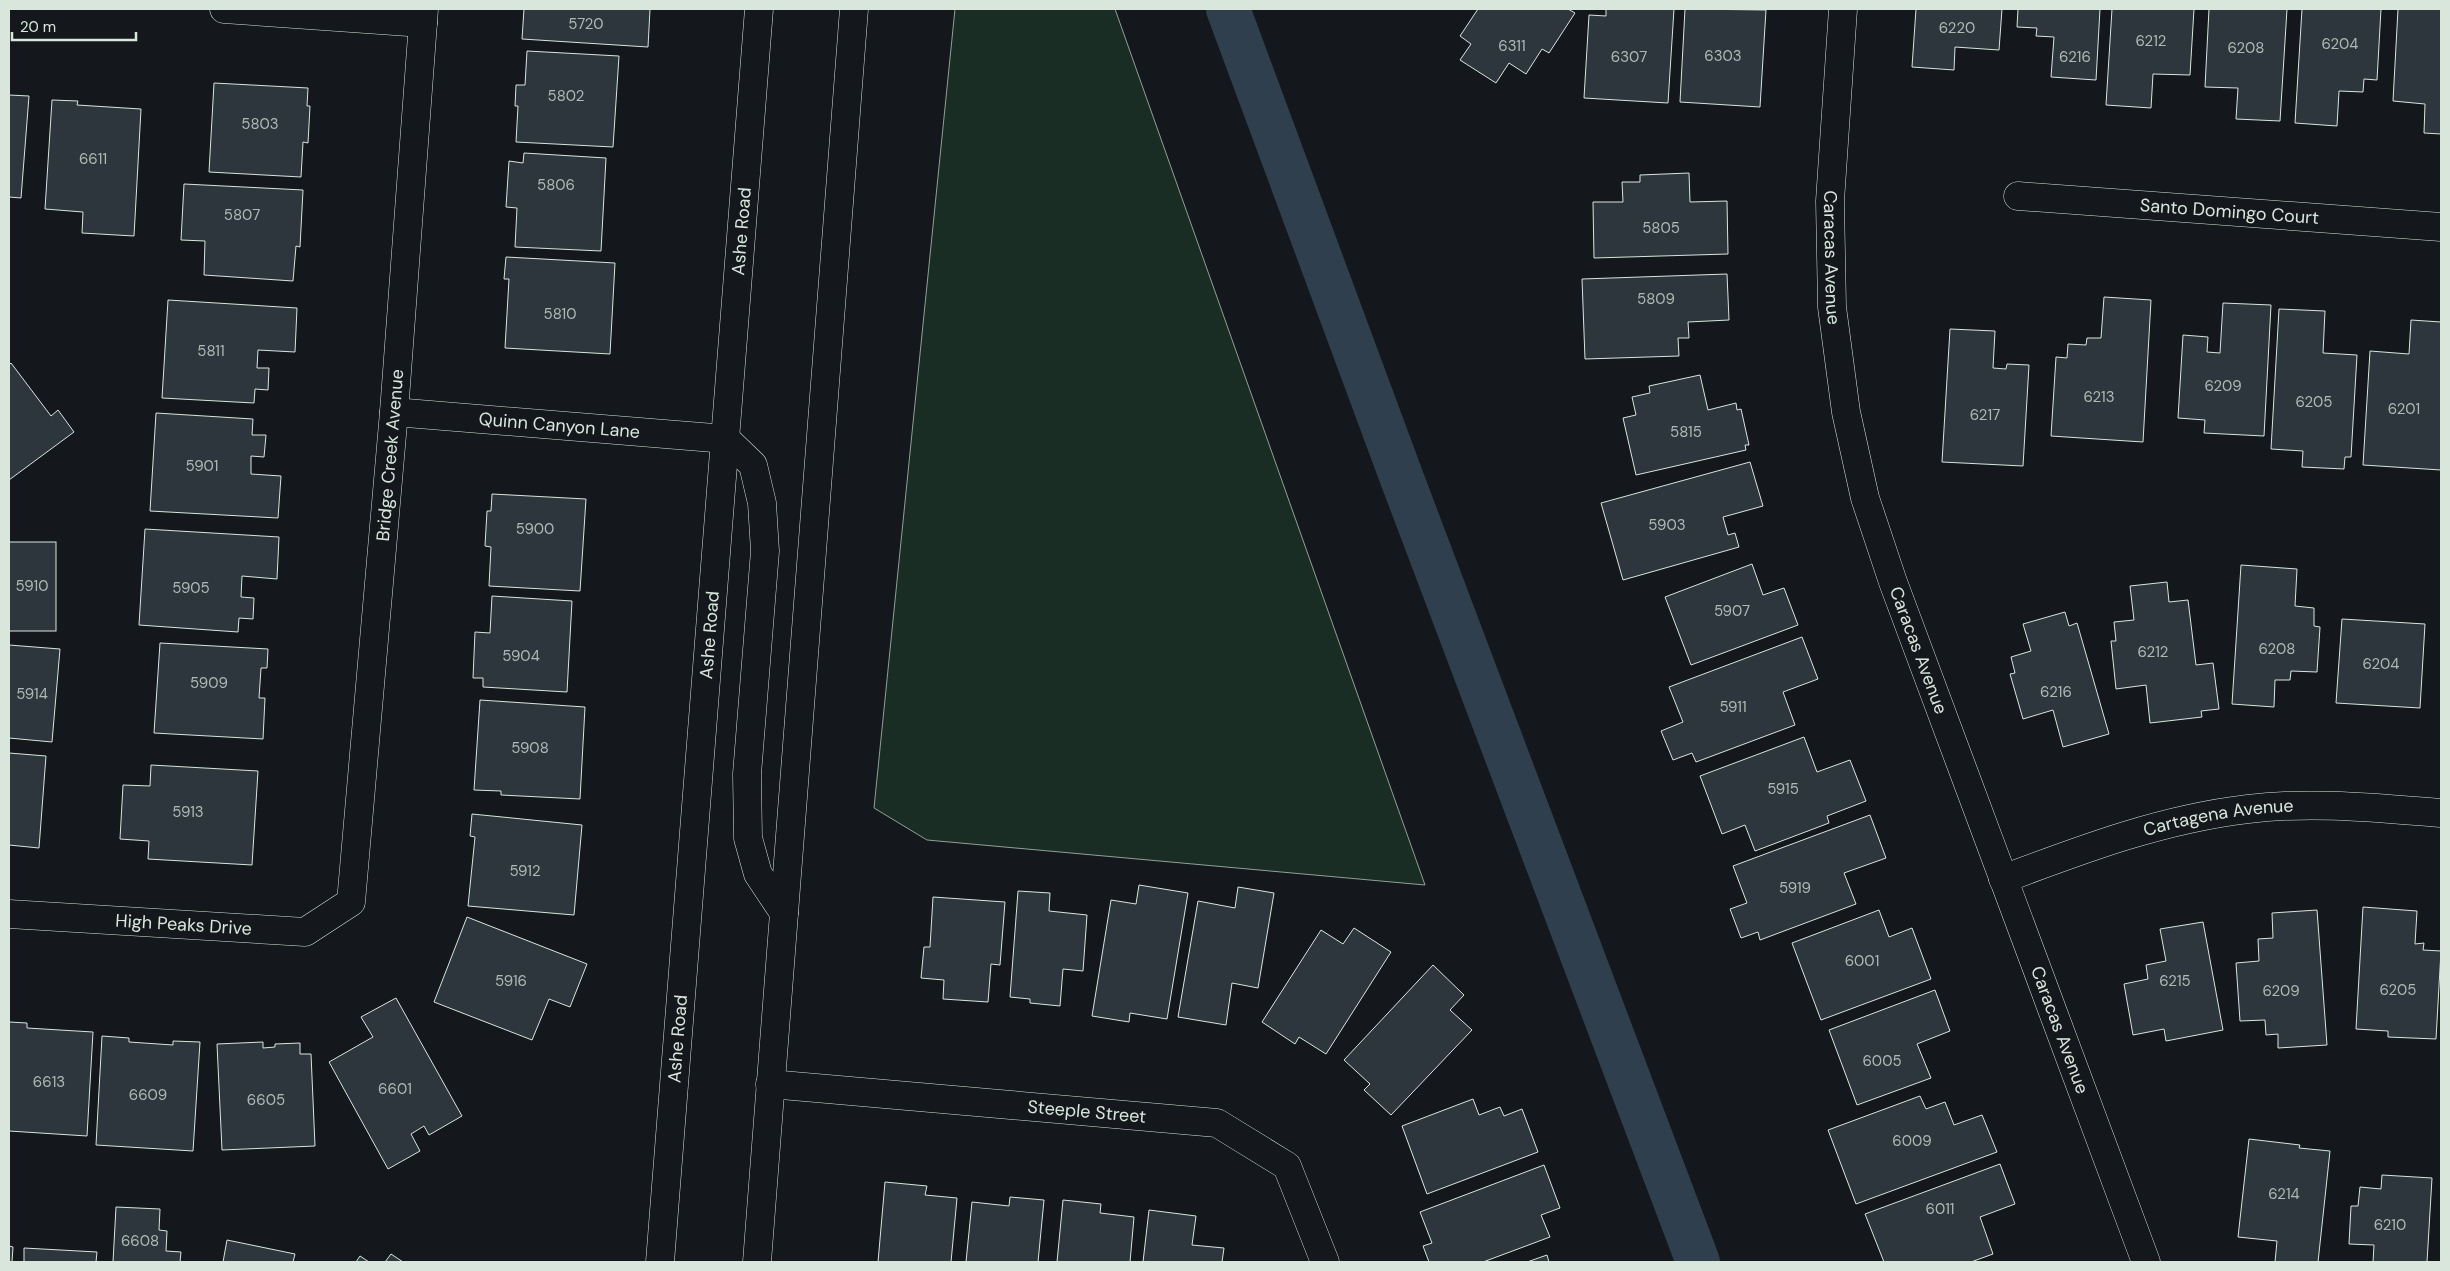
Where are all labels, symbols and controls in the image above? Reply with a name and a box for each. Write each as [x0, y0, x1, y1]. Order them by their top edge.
scale bar [12, 10, 136, 42]
house number: 5720 [568, 14, 604, 34]
text: 20 m [20, 17, 56, 37]
house number: 6220 [1939, 18, 1975, 38]
house number: 6212 [2136, 31, 2167, 51]
house number: 6204 [2322, 34, 2358, 54]
house number: 6311 [1498, 36, 1526, 56]
house number: 6208 [2228, 38, 2264, 58]
house number: 6303 [1704, 46, 1742, 66]
house number: 6307 [1611, 47, 1647, 67]
house number: 6216 [2059, 47, 2091, 67]
house number: 5802 [547, 86, 585, 106]
house number: 5803 [241, 114, 279, 134]
house number: 6611 [79, 149, 107, 169]
house number: 5806 [537, 175, 575, 195]
street label: Ashe Road [726, 186, 757, 276]
street label: Caracas Avenue [1818, 190, 1846, 326]
street label: Santo Domingo Court [2139, 193, 2320, 230]
house number: 5807 [224, 205, 260, 225]
house number: 5805 [1642, 218, 1680, 238]
house number: 5809 [1637, 289, 1675, 309]
house number: 5810 [544, 304, 576, 324]
house number: 5811 [197, 341, 225, 361]
street label: Bridge Creek Avenue [371, 368, 409, 542]
house number: 6209 [2204, 376, 2242, 396]
house number: 6213 [2083, 387, 2115, 407]
house number: 6205 [2296, 392, 2332, 412]
house number: 6201 [2388, 399, 2420, 419]
house number: 6217 [1970, 405, 2000, 425]
street label: Quinn Canyon Lane [478, 407, 641, 444]
house number: 5815 [1670, 422, 1702, 442]
house number: 5901 [185, 456, 219, 476]
house number: 5903 [1648, 515, 1686, 535]
house number: 5900 [516, 519, 554, 539]
house number: 5910 [16, 576, 48, 596]
house number: 5905 [172, 578, 210, 598]
street label: Caracas Avenue [1884, 583, 1953, 718]
street label: Ashe Road [694, 590, 725, 680]
house number: 5907 [1714, 601, 1750, 621]
house number: 6208 [2259, 639, 2295, 659]
house number: 6212 [2138, 642, 2169, 662]
house number: 5904 [502, 646, 540, 666]
house number: 6204 [2363, 654, 2399, 674]
house number: 5909 [190, 673, 228, 693]
house number: 6216 [2040, 682, 2072, 702]
house number: 5914 [16, 684, 48, 704]
house number: 5911 [1719, 697, 1747, 717]
house number: 5908 [511, 738, 549, 758]
house number: 5915 [1767, 779, 1799, 799]
street label: Cartagena Avenue [2140, 794, 2294, 842]
house number: 5913 [172, 802, 204, 822]
house number: 5912 [509, 861, 541, 881]
house number: 5919 [1779, 878, 1811, 898]
street label: High Peaks Drive [115, 908, 253, 941]
house number: 6001 [1845, 951, 1879, 971]
street label: Caracas Avenue [2025, 963, 2094, 1097]
house number: 5916 [495, 971, 527, 991]
house number: 6215 [2159, 971, 2191, 991]
house number: 6205 [2380, 980, 2416, 1000]
house number: 6209 [2262, 981, 2300, 1001]
street label: Ashe Road [662, 994, 693, 1084]
house number: 6005 [1862, 1051, 1902, 1071]
house number: 6613 [33, 1072, 65, 1092]
house number: 6601 [378, 1079, 412, 1099]
house number: 6609 [129, 1085, 167, 1105]
house number: 6605 [247, 1090, 285, 1110]
street label: Steeple Street [1026, 1095, 1147, 1129]
house number: 6009 [1892, 1131, 1932, 1151]
house number: 6214 [2268, 1184, 2300, 1204]
house number: 6011 [1925, 1199, 1955, 1219]
house number: 6210 [2374, 1215, 2406, 1235]
house number: 6608 [121, 1231, 159, 1251]

